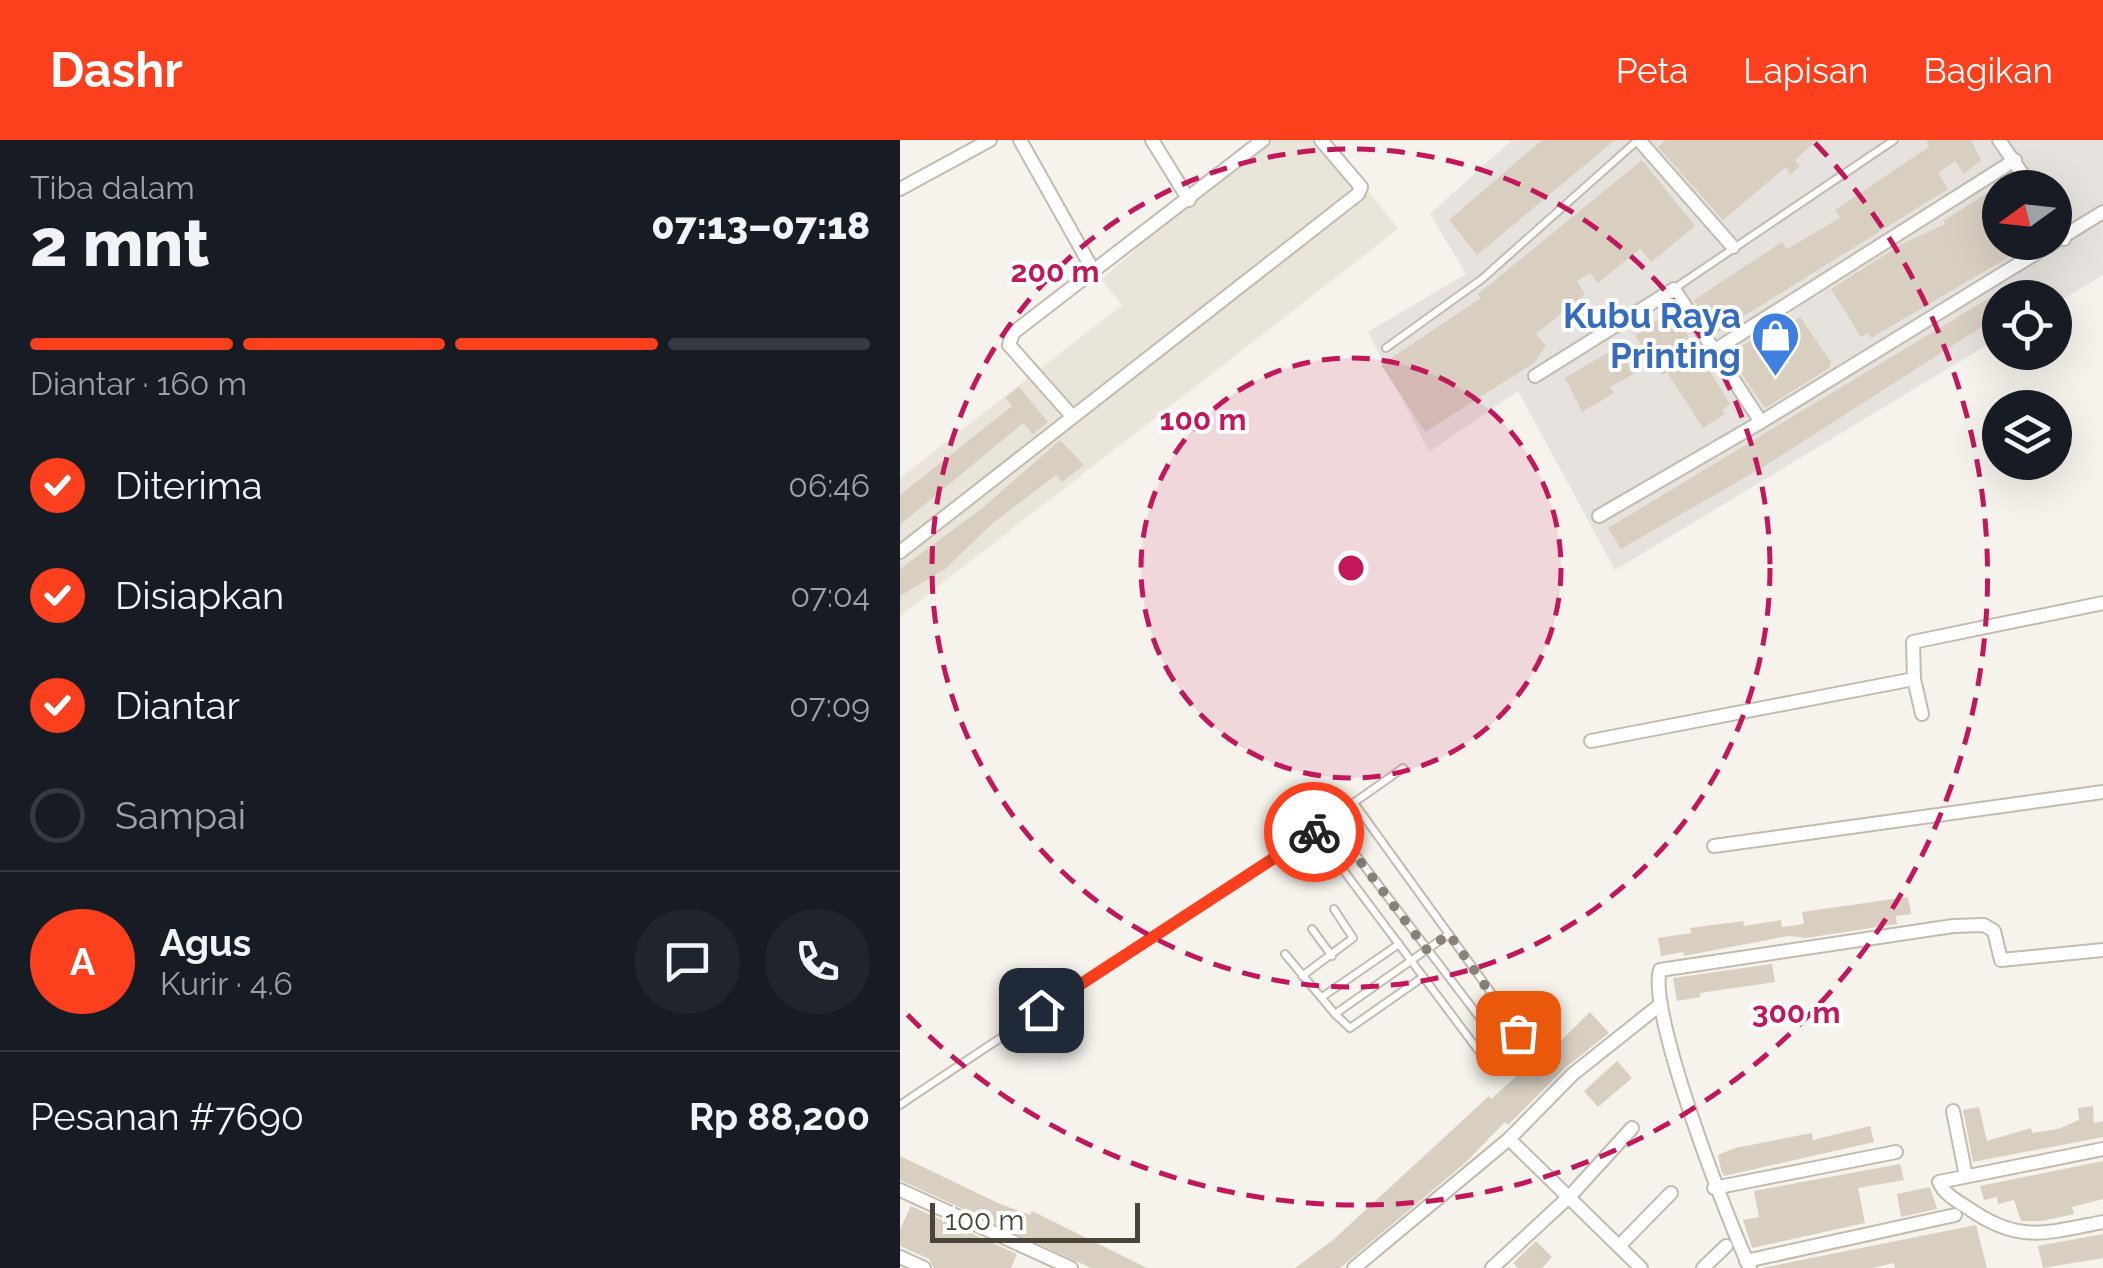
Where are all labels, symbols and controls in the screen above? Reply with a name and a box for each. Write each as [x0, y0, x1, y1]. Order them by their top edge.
text: Dashr [50, 42, 183, 98]
text: Peta [1616, 50, 1688, 91]
text: Lapisan [1743, 50, 1868, 91]
text: Bagikan [1923, 50, 2053, 91]
text: Tiba dalam [30, 169, 195, 206]
north arrow [1982, 170, 2072, 260]
map controls [1982, 170, 2072, 480]
text: 07:13–07:18 [651, 203, 870, 248]
text: 2 mnt [30, 205, 209, 281]
text: 200 m [1011, 254, 1099, 289]
button: locate [1982, 280, 2072, 370]
place label: Kubu Raya Printing [1563, 295, 1741, 376]
shop icon: Kubu Raya Printing [1750, 310, 1802, 378]
text: Diantar · 160 m [30, 365, 247, 402]
button: layers [1982, 390, 2072, 480]
text: 100 m [1160, 402, 1246, 437]
icon: check [30, 458, 85, 513]
text: Diterima [115, 463, 262, 508]
text: 06:46 [788, 467, 870, 504]
centre of rings [1333, 550, 1369, 586]
icon: check [30, 568, 85, 623]
text: Disiapkan [115, 573, 284, 618]
text: 07:04 [790, 577, 870, 614]
icon: check [30, 678, 85, 733]
text: Diantar [115, 683, 240, 728]
text: 07:09 [789, 687, 870, 724]
courier [1264, 782, 1364, 882]
text: Sampai [115, 793, 246, 838]
icon: bike [1287, 805, 1342, 860]
button: chat [635, 909, 740, 1014]
button: phone [765, 909, 870, 1014]
text: Agus [160, 920, 251, 965]
text: A [70, 939, 95, 984]
text: Kurir · 4.6 [160, 965, 293, 1002]
pin [999, 968, 1084, 1053]
icon: home [1014, 983, 1069, 1038]
pin [1476, 991, 1561, 1076]
text: 300 m [1752, 995, 1840, 1030]
icon: bag [1491, 1006, 1546, 1061]
text: Pesanan #7690 [30, 1094, 304, 1139]
text: Rp 88,200 [689, 1094, 870, 1139]
scale bar [930, 1198, 1140, 1242]
text: 100 m [945, 1204, 1024, 1237]

